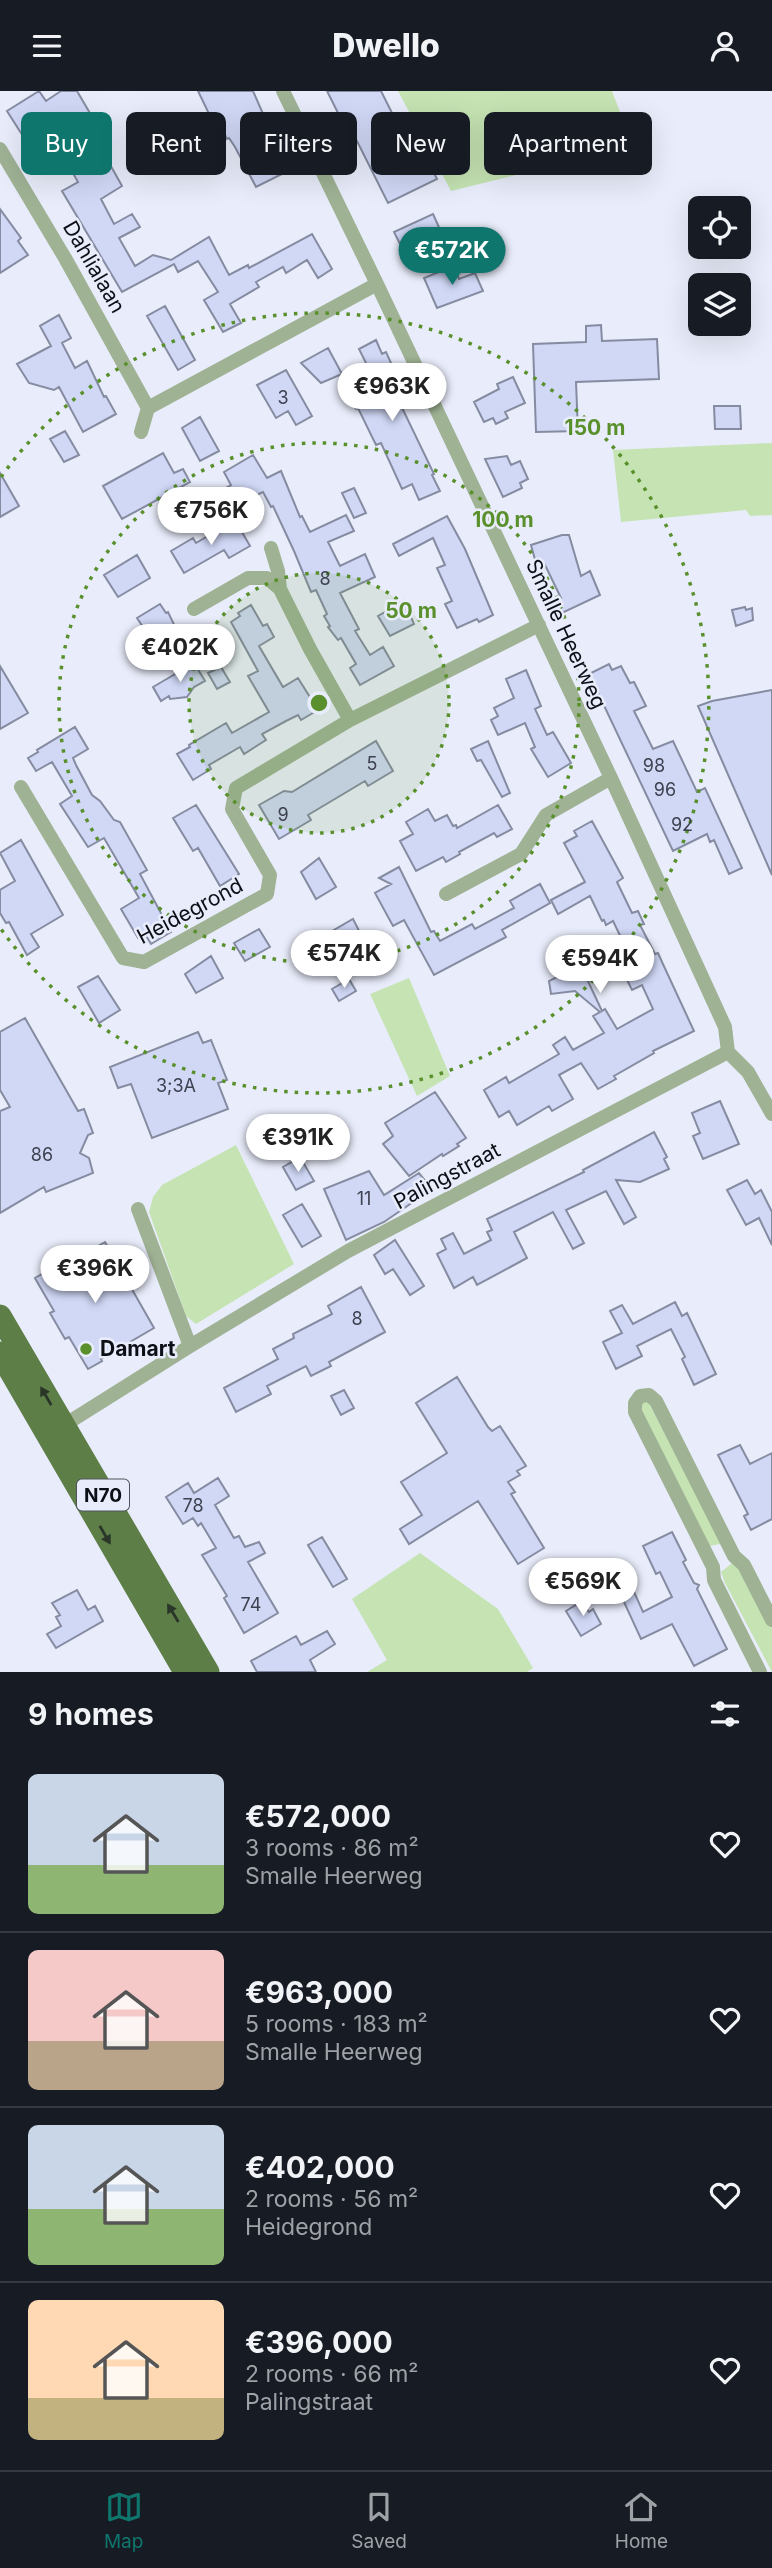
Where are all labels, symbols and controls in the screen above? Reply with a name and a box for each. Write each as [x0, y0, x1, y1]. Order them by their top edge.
text: Dwello [332, 26, 440, 65]
icon: menu [28, 27, 66, 65]
icon: person [706, 27, 744, 65]
chip: Buy [21, 112, 112, 175]
chip: Rent [126, 112, 226, 175]
chip: Filters [240, 112, 357, 175]
chip: New [371, 112, 470, 175]
chip: Apartment [484, 112, 652, 175]
map controls [688, 196, 751, 336]
button: locate [688, 196, 751, 259]
street label: Dahlialaan [58, 216, 131, 317]
pin: €572K [403, 227, 501, 287]
text: €572K [415, 236, 489, 264]
button: layers [688, 273, 751, 336]
pin: €963K [343, 363, 441, 423]
text: €963K [353, 372, 431, 400]
house number: 3 [277, 387, 289, 408]
text: 150 m [565, 415, 625, 440]
pin: €756K [162, 487, 260, 547]
text: €756K [173, 496, 249, 524]
text: 100 m [472, 507, 534, 532]
street label: Smalle Heerweg [521, 555, 612, 713]
house number: 8 [319, 568, 331, 589]
text: 50 m [385, 598, 437, 623]
pin: €402K [131, 625, 229, 684]
text: €402K [141, 633, 219, 661]
centre of rings [307, 691, 331, 715]
house number: 5 [367, 753, 377, 774]
house number: 98 [643, 755, 665, 776]
house number: 96 [654, 779, 676, 800]
house number: 9 [277, 804, 289, 825]
house number: 92 [671, 814, 693, 835]
street label: Heidegrond [133, 872, 247, 949]
pin: €574K [295, 930, 393, 990]
pin: €594K [551, 935, 649, 995]
text: €574K [307, 939, 381, 967]
text: €594K [561, 944, 639, 972]
house number: 3;3A [156, 1075, 196, 1096]
pin: €391K [249, 1115, 347, 1174]
text: €391K [262, 1123, 334, 1151]
street label: Palingstraat [389, 1137, 504, 1214]
house number: 86 [31, 1144, 53, 1165]
house number: 11 [357, 1188, 371, 1209]
pin: €396K [46, 1245, 144, 1305]
text: €396K [56, 1254, 134, 1282]
house number: 8 [351, 1308, 363, 1329]
place label: Damart [100, 1336, 176, 1361]
marker: Damart [78, 1341, 94, 1357]
one-way arrow [40, 1386, 52, 1405]
road number: N70 [77, 1479, 129, 1511]
house number: 78 [182, 1495, 204, 1516]
one-way arrow [99, 1526, 111, 1545]
pin: €569K [534, 1559, 632, 1618]
text: €569K [545, 1567, 621, 1595]
house number: 74 [241, 1594, 261, 1615]
one-way arrow [167, 1604, 180, 1623]
icon: filters [706, 1695, 744, 1733]
text: 9 homes [28, 1696, 154, 1732]
text: €572,000 [245, 1798, 391, 1834]
icon: home [84, 1802, 168, 1886]
icon: heart [706, 1825, 744, 1863]
text: 3 rooms · 86 m² [245, 1834, 419, 1862]
text: Smalle Heerweg [245, 1862, 423, 1890]
text: €963,000 [245, 1974, 393, 2010]
icon: home [84, 1978, 168, 2062]
icon: heart [706, 2001, 744, 2039]
text: 5 rooms · 183 m² [245, 2010, 428, 2038]
text: Smalle Heerweg [245, 2038, 423, 2066]
text: €402,000 [245, 2149, 395, 2185]
icon: home [84, 2153, 168, 2237]
icon: heart [706, 2176, 744, 2214]
text: 2 rooms · 56 m² [245, 2185, 418, 2213]
text: Heidegrond [245, 2213, 372, 2241]
text: €396,000 [245, 2324, 393, 2360]
icon: home [84, 2328, 168, 2412]
icon: heart [706, 2351, 744, 2389]
text: 2 rooms · 66 m² [245, 2360, 419, 2388]
text: Palingstraat [245, 2388, 373, 2416]
tab: Map [104, 2488, 143, 2553]
tab: Saved [351, 2488, 407, 2553]
tab: Home [615, 2488, 668, 2553]

